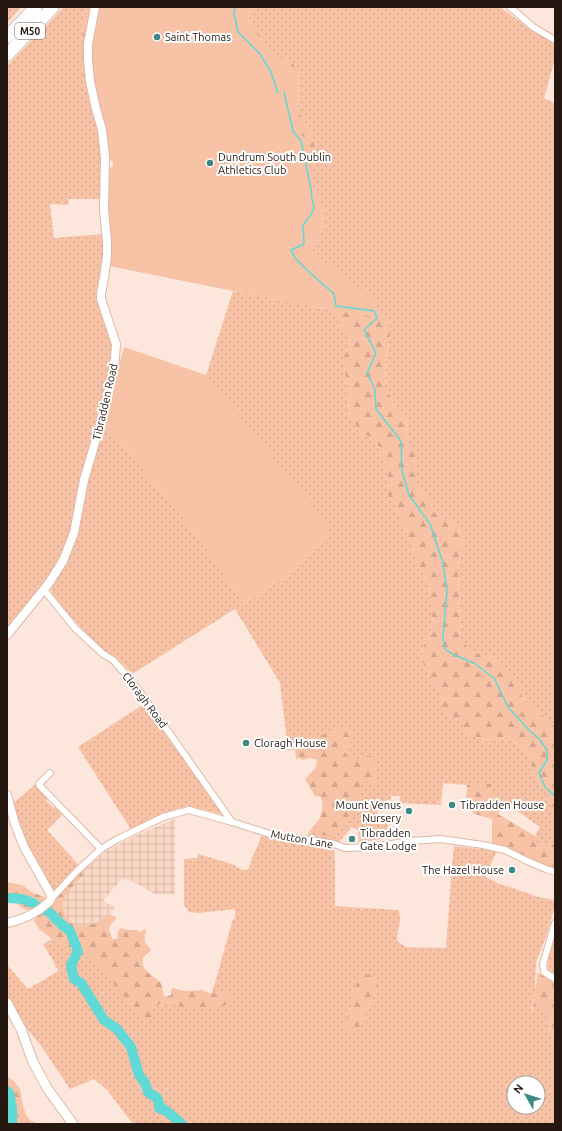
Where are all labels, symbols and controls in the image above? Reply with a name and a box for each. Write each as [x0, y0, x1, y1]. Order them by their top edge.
road number: M50 [15, 23, 45, 39]
place label: Saint Thomas [165, 31, 231, 43]
marker: Saint Thomas [152, 32, 162, 42]
place label: Dundrum South Dublin Athletics Club [218, 151, 331, 176]
marker: Dundrum South Dublin Athletics Club [205, 158, 215, 168]
street label: Tibradden Road [90, 362, 120, 442]
street label: Cloragh Road [120, 670, 170, 730]
place label: Cloragh House [254, 737, 326, 749]
marker: Cloragh House [241, 738, 251, 748]
place label: Mount Venus Nursery [336, 799, 402, 824]
place label: Tibradden House [460, 799, 544, 811]
marker: Tibradden House [447, 800, 457, 810]
marker: Mount Venus Nursery [404, 806, 414, 816]
place label: Tibradden Gate Lodge [360, 827, 417, 852]
street label: Mutton Lane [270, 828, 334, 850]
marker: Tibradden Gate Lodge [347, 834, 357, 844]
place label: The Hazel House [422, 864, 504, 876]
marker: The Hazel House [507, 865, 517, 875]
north arrow [506, 1075, 546, 1115]
text: N [511, 1082, 525, 1096]

